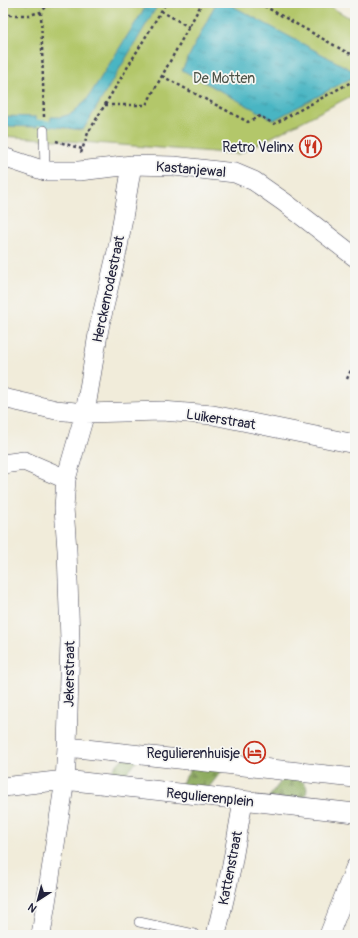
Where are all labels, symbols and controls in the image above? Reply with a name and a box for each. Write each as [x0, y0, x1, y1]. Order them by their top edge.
park label: De Motten [193, 70, 255, 87]
restaurant icon: Retro Velinx [297, 134, 323, 160]
place label: Retro Velinx [222, 139, 294, 156]
street label: Kastanjewal [155, 158, 227, 181]
street label: Herckenrodestraat [89, 234, 128, 344]
street label: Luikerstraat [185, 406, 257, 433]
street label: Jekerstraat [60, 640, 79, 707]
hotel icon: Regulierenhuisje [242, 740, 268, 766]
place label: Regulierenhuisje [146, 745, 240, 762]
street label: Regulierenplein [165, 784, 255, 811]
street label: Kattenstraat [215, 829, 246, 907]
north arrow [18, 880, 58, 920]
text: N [25, 900, 39, 915]

